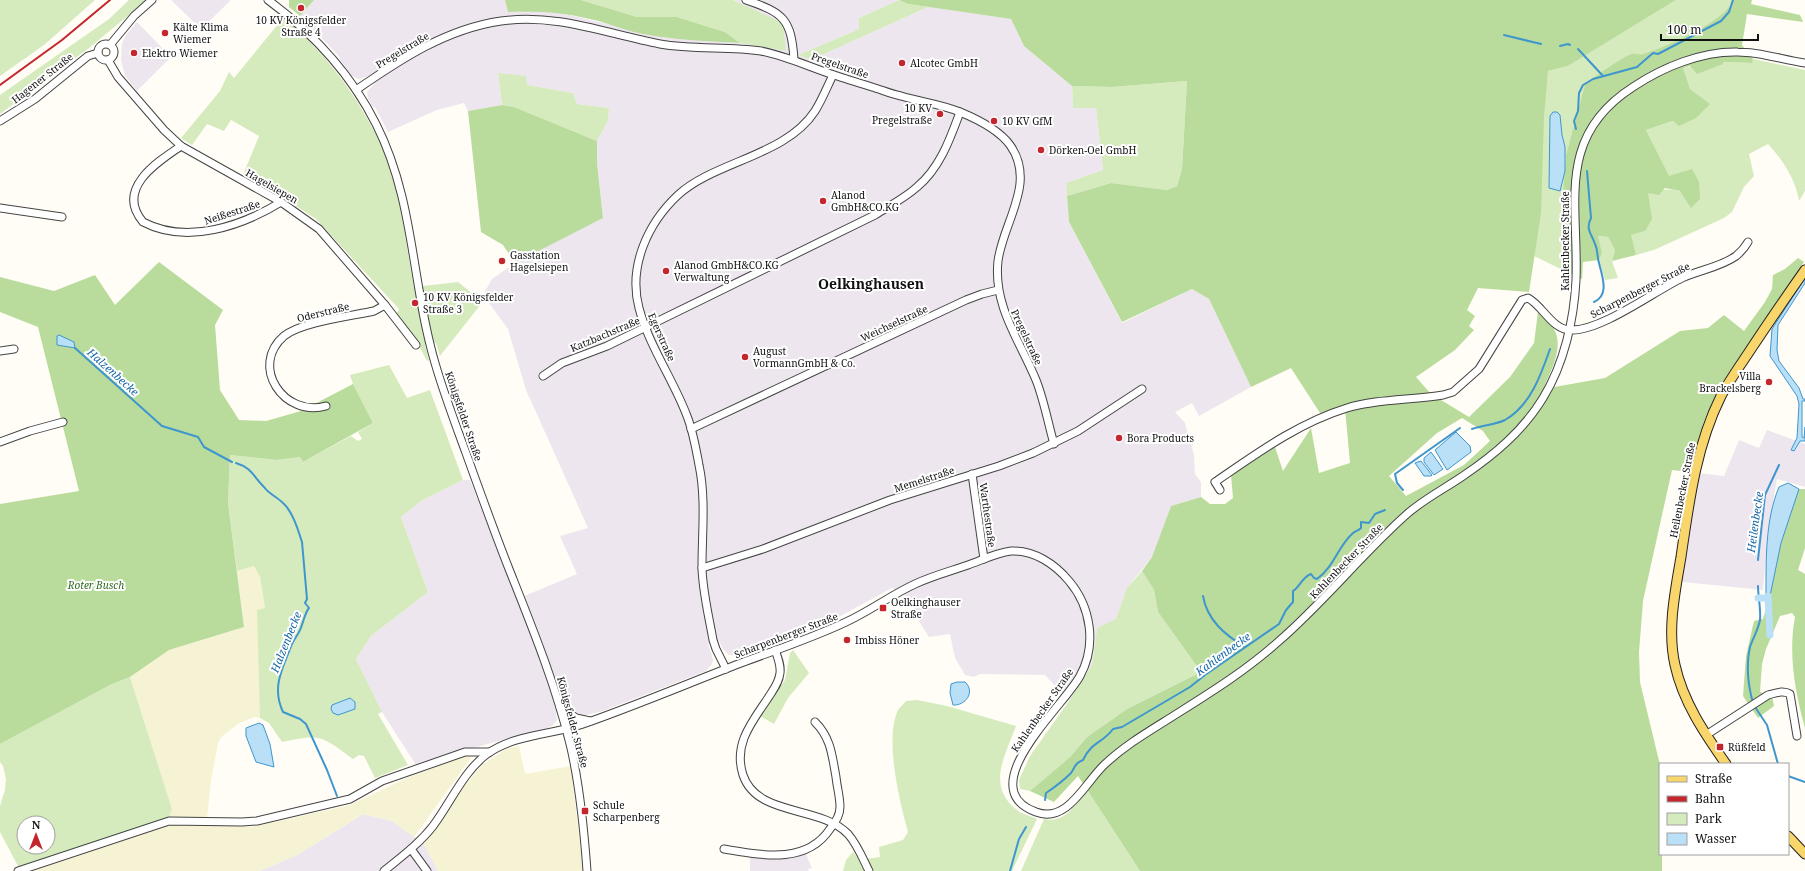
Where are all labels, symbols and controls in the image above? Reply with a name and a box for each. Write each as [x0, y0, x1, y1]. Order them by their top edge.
marker: 10 KV Königsfelder Straße 4 [296, 3, 306, 13]
place label: 10 KV Königsfelder Straße 4 [256, 13, 347, 39]
scale bar [1661, 16, 1758, 42]
place label: Kälte Klima Wiemer [173, 20, 229, 46]
text: 100 m [1667, 21, 1702, 38]
marker: Kälte Klima Wiemer [160, 28, 170, 38]
street label: Pregelstraße [373, 29, 431, 71]
place label: Elektro Wiemer [142, 46, 218, 60]
marker: Elektro Wiemer [129, 48, 139, 58]
street label: Pregelstraße [809, 49, 871, 81]
street label: Hagener Straße [8, 50, 76, 106]
place label: Alcotec GmbH [910, 56, 978, 70]
marker: Alcotec GmbH [897, 58, 907, 68]
place label: 10 KV Pregelstraße [872, 101, 932, 127]
marker: 10 KV Pregelstraße [935, 109, 945, 119]
place label: 10 KV GfM [1002, 114, 1052, 128]
marker: 10 KV GfM [989, 116, 999, 126]
place label: Dörken-Oel GmbH [1049, 143, 1136, 157]
marker: Dörken-Oel GmbH [1036, 145, 1046, 155]
street label: Hagelsiepen [243, 165, 301, 207]
place label: Alanod GmbH&CO.KG [831, 188, 899, 214]
street label: Kahlenbecker Straße [1558, 191, 1572, 291]
street label: Neißestraße [202, 196, 262, 228]
marker: Alanod GmbH&CO.KG [818, 196, 828, 206]
place label: Gasstation Hagelsiepen [510, 248, 569, 274]
marker: Gasstation Hagelsiepen [497, 256, 507, 266]
place label: Alanod GmbH&CO.KG Verwaltung [674, 258, 779, 284]
street label: Scharpenberger Straße [1588, 259, 1692, 321]
marker: Alanod GmbH&CO.KG Verwaltung [661, 266, 671, 276]
district label: Oelkinghausen [818, 274, 924, 293]
place label: 10 KV Königsfelder Straße 3 [423, 290, 514, 316]
marker: 10 KV Königsfelder Straße 3 [410, 298, 420, 308]
street label: Oderstraße [295, 299, 351, 325]
street label: Weichselstraße [858, 301, 930, 345]
street label: Pregelstraße [1008, 307, 1046, 367]
street label: Egerstraße [645, 311, 679, 363]
street label: Katzbachstraße [568, 313, 642, 355]
water label: Halzenbecke [84, 344, 143, 399]
place label: August VormannGmbH & Co. [753, 344, 855, 370]
marker: August VormannGmbH & Co. [740, 352, 750, 362]
street label: Königsfelder Straße [442, 369, 486, 463]
place label: Villa Brackelsberg [1699, 369, 1762, 395]
marker: Villa Brackelsberg [1764, 377, 1774, 387]
place label: Bora Products [1127, 431, 1194, 445]
marker: Bora Products [1114, 433, 1124, 443]
street label: Heilenbecker Straße [1666, 441, 1698, 539]
street label: Memelstraße [892, 463, 956, 495]
street label: Warthestraße [977, 482, 999, 548]
water label: Heilenbecke [1743, 490, 1766, 554]
street label: Kahlenbecker Straße [1306, 520, 1386, 602]
park label: Roter Busch [67, 578, 124, 592]
place label: Oelkinghauser Straße [891, 595, 961, 621]
marker: Oelkinghauser Straße [878, 603, 888, 613]
water label: Halzenbecke [266, 609, 305, 675]
street label: Scharpenberger Straße [732, 609, 840, 661]
water label: Kahlenbecke [1191, 628, 1254, 679]
place label: Imbiss Höner [855, 633, 920, 647]
marker: Imbiss Höner [842, 635, 852, 645]
street label: Kahlenbecker Straße [1008, 665, 1076, 755]
street label: Königsfelder Straße [554, 675, 592, 769]
place label: Rüßfeld [1728, 740, 1766, 754]
marker: Rüßfeld [1715, 742, 1725, 752]
legend [1659, 763, 1789, 855]
text: Straße [1695, 770, 1732, 787]
text: Bahn [1695, 790, 1725, 807]
place label: Schule Scharpenberg [593, 798, 660, 824]
marker: Schule Scharpenberg [580, 806, 590, 816]
text: Park [1695, 810, 1723, 827]
north arrow [16, 815, 56, 855]
text: N [32, 817, 41, 832]
text: Wasser [1695, 830, 1737, 847]

